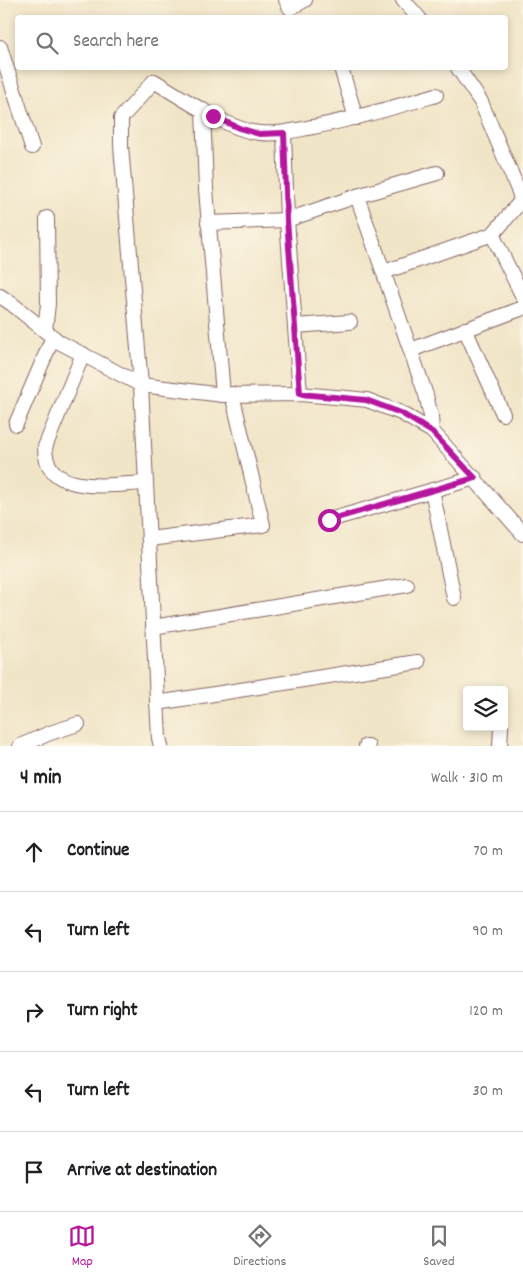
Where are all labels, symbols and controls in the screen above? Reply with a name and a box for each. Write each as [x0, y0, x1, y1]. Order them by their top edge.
search box [15, 15, 508, 70]
icon: search [33, 29, 61, 57]
text: Search here [73, 29, 159, 56]
route end [202, 105, 225, 128]
route start [318, 509, 341, 532]
map controls [463, 686, 508, 731]
button: layers [463, 686, 508, 731]
text: 4 min [20, 764, 62, 794]
text: Walk · 310 m [431, 767, 503, 790]
icon: ahead [20, 838, 48, 866]
text: Continue [67, 838, 129, 865]
text: 70 m [473, 840, 503, 863]
icon: left [20, 918, 48, 946]
text: Turn left [67, 918, 130, 945]
text: 90 m [472, 920, 503, 943]
icon: right [20, 998, 48, 1026]
text: Turn right [67, 998, 138, 1025]
text: 120 m [469, 1000, 503, 1023]
icon: left [20, 1078, 48, 1106]
text: Turn left [67, 1078, 130, 1105]
text: 30 m [473, 1080, 503, 1103]
icon: arrive [20, 1158, 48, 1186]
text: Arrive at destination [67, 1158, 217, 1185]
tab: Map [68, 1222, 96, 1272]
tab: Directions [233, 1222, 286, 1272]
tab: Saved [423, 1222, 455, 1272]

